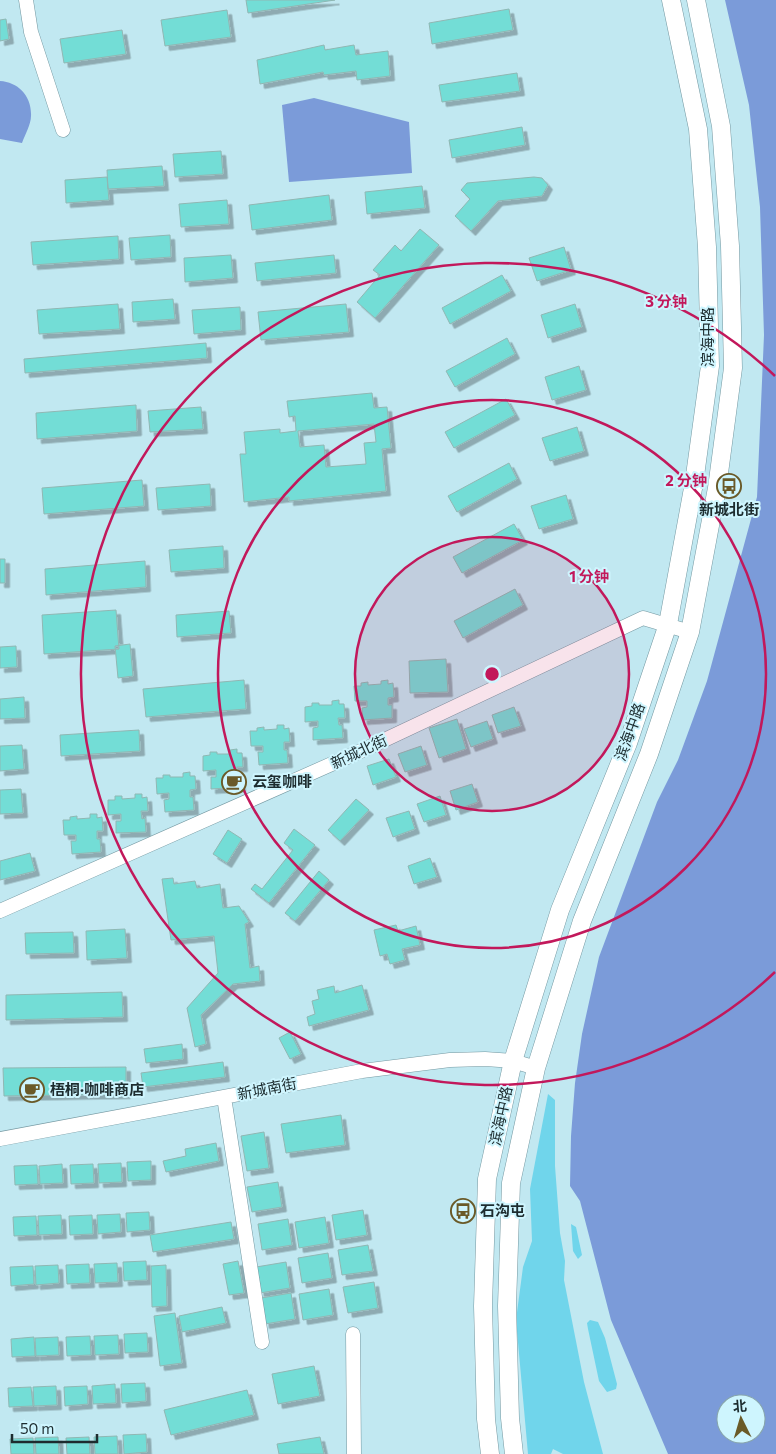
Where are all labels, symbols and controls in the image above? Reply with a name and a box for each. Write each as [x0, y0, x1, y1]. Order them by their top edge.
text: 3 分钟 [645, 292, 687, 310]
street label: 滨海中路 [698, 307, 716, 367]
text: 2 分钟 [665, 471, 707, 489]
bus stop icon: 新城北街 [716, 473, 742, 499]
place label: 新城北街 [699, 500, 759, 518]
text: 1 分钟 [569, 567, 609, 585]
centre of rings [483, 665, 501, 683]
street label: 滨海中路 [610, 700, 648, 763]
street label: 新城北街 [328, 730, 390, 772]
cafe icon: 云玺咖啡 [221, 769, 247, 795]
place label: 云玺咖啡 [252, 772, 312, 790]
street label: 新城南街 [236, 1073, 298, 1103]
cafe icon: 梧桐·咖啡商店 [19, 1077, 45, 1103]
place label: 梧桐·咖啡商店 [50, 1080, 144, 1098]
street label: 滨海中路 [485, 1085, 515, 1147]
bus stop icon: 石沟屯 [450, 1198, 476, 1224]
place label: 石沟屯 [480, 1201, 525, 1219]
north arrow [716, 1394, 766, 1444]
text: 北 [732, 1396, 748, 1415]
scale bar [12, 1412, 98, 1444]
text: 50 m [20, 1419, 54, 1437]

